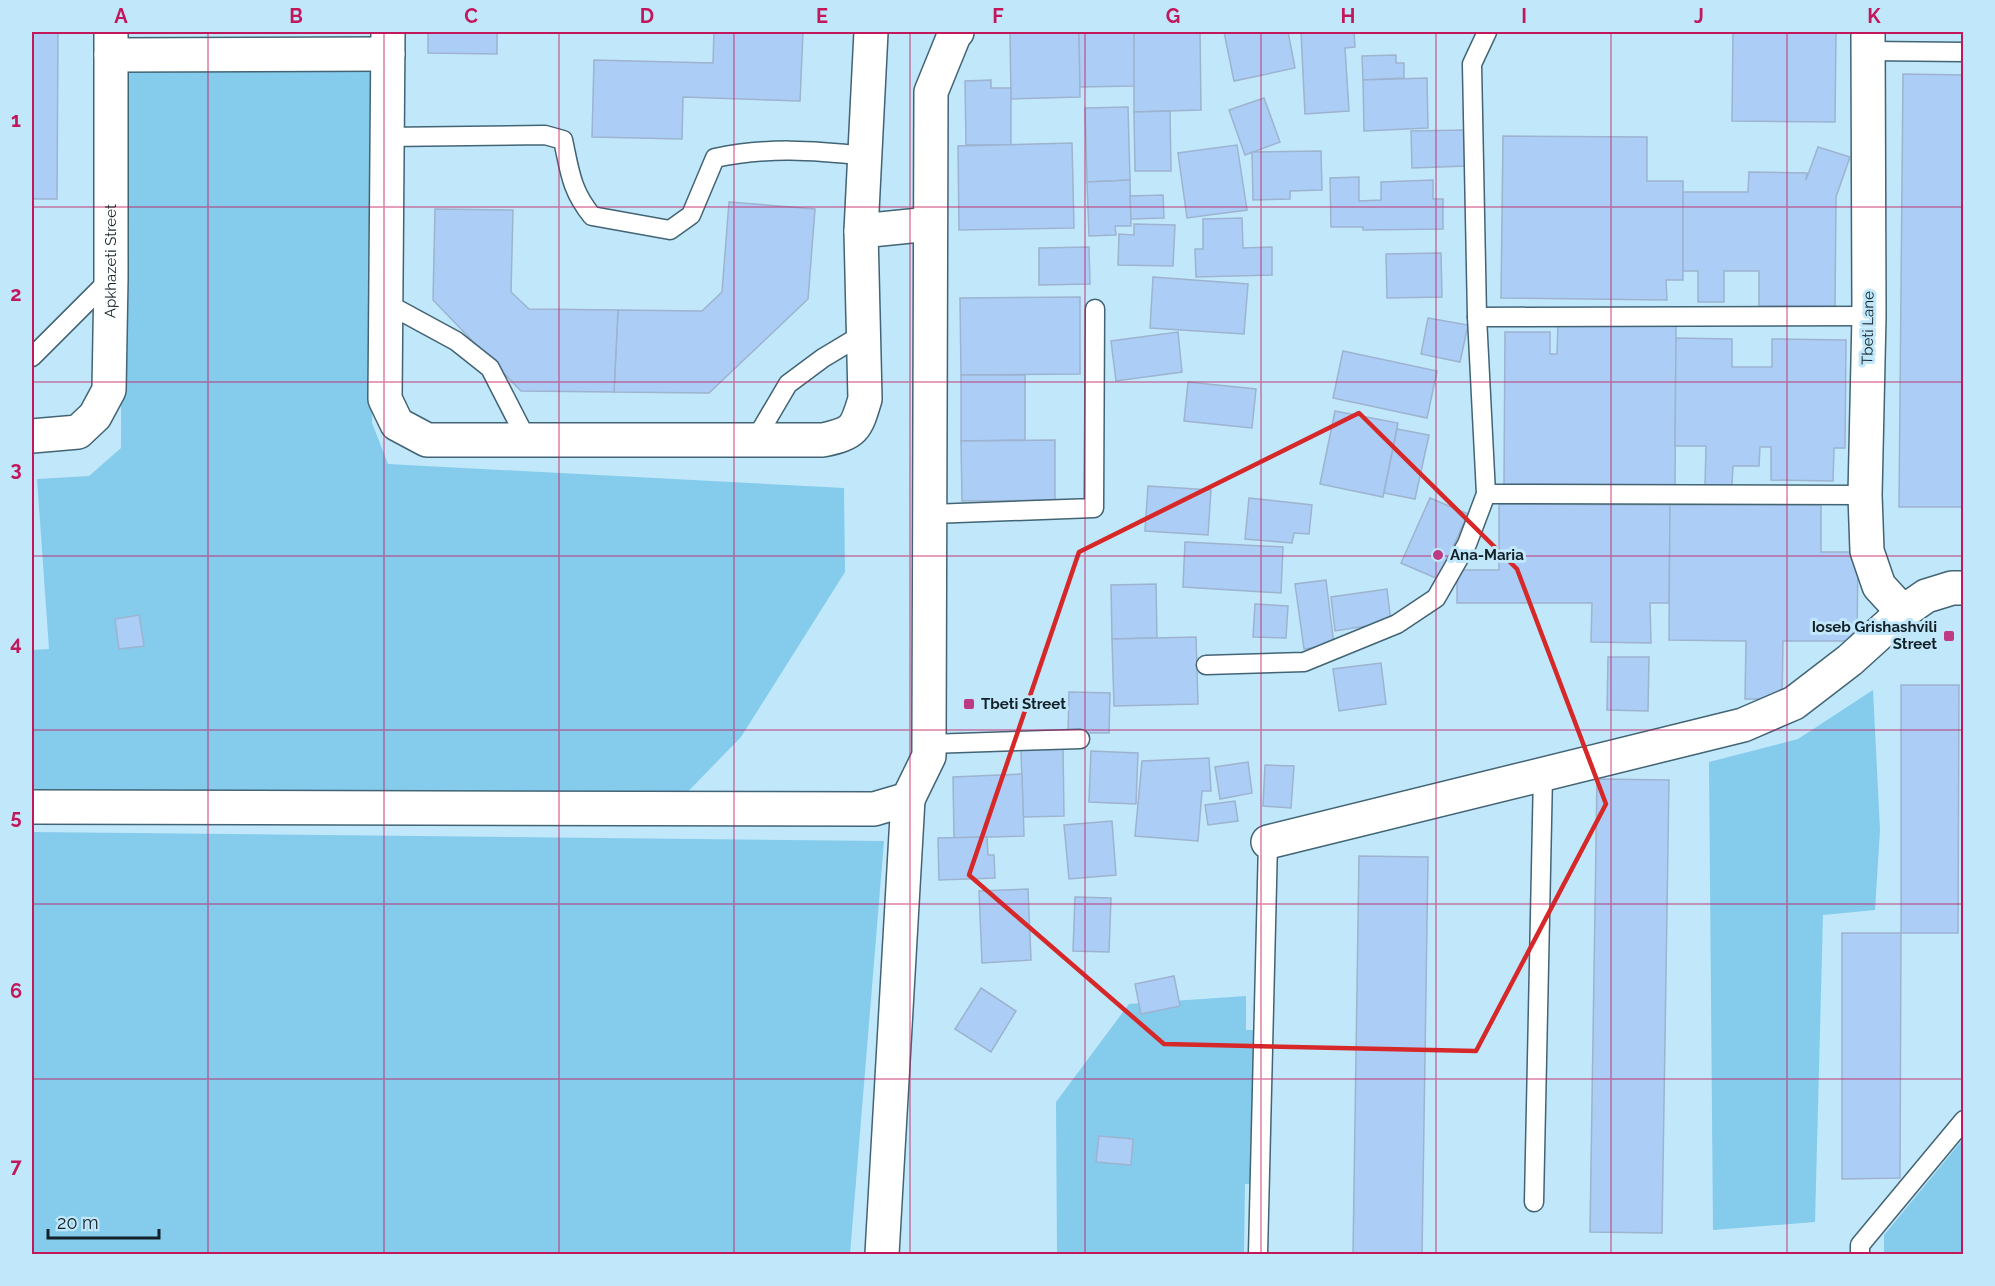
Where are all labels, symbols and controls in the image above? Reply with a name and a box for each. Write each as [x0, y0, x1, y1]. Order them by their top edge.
text: A [114, 4, 128, 28]
text: B [289, 4, 303, 28]
text: C [464, 4, 478, 28]
text: D [640, 4, 654, 28]
text: E [816, 4, 828, 28]
text: F [992, 4, 1004, 28]
text: G [1166, 4, 1180, 28]
text: H [1341, 4, 1355, 28]
text: I [1521, 4, 1527, 28]
text: J [1694, 4, 1704, 28]
text: K [1867, 4, 1881, 28]
text: 1 [11, 108, 21, 132]
street label: Apkhazeti Street [101, 204, 120, 318]
text: 2 [10, 282, 22, 306]
street label: Tbeti Lane [1858, 291, 1878, 365]
text: 3 [10, 457, 22, 481]
place label: Ana-Maria [1450, 546, 1524, 564]
marker: Ana-Maria [1431, 548, 1445, 562]
place label: Ioseb Grishashvili Street [1812, 618, 1937, 653]
marker: Ioseb Grishashvili Street [1942, 629, 1956, 643]
text: 4 [10, 631, 22, 655]
place label: Tbeti Street [981, 695, 1066, 713]
marker: Tbeti Street [962, 697, 976, 711]
text: 5 [10, 805, 22, 829]
text: 6 [10, 979, 22, 1003]
text: 7 [10, 1154, 22, 1178]
scale bar [48, 1202, 159, 1240]
text: 20 m [57, 1212, 99, 1233]

